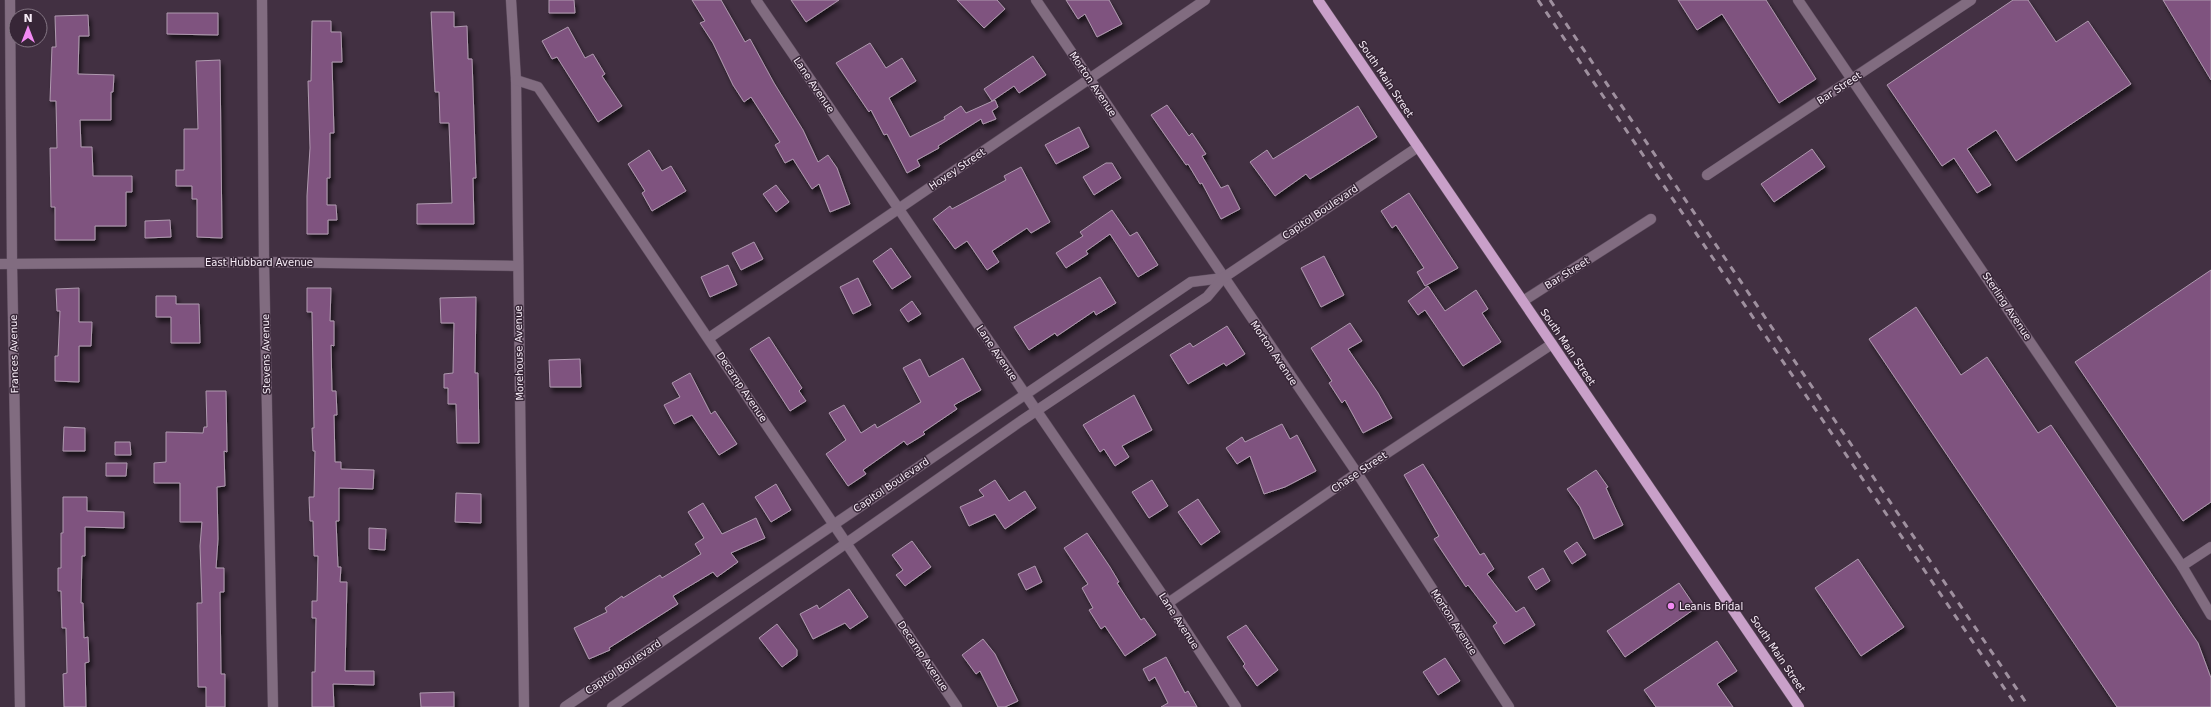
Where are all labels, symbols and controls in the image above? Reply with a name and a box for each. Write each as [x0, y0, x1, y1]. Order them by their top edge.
north arrow [8, 8, 48, 48]
text: N [23, 12, 33, 25]
street label: South Main Street [1356, 39, 1416, 119]
street label: Morton Avenue [1067, 50, 1119, 118]
street label: Lane Avenue [791, 55, 837, 115]
street label: Bar Street [1815, 70, 1863, 106]
street label: Hovey Street [927, 146, 987, 192]
street label: Capitol Boulevard [1280, 183, 1360, 241]
street label: Bar Street [1543, 255, 1591, 291]
street label: East Hubbard Avenue [205, 257, 313, 268]
street label: Sterling Avenue [1980, 270, 2034, 342]
street label: Morehouse Avenue [513, 305, 525, 401]
street label: South Main Street [1538, 307, 1598, 387]
street label: Stevens Avenue [260, 314, 272, 394]
street label: Frances Avenue [8, 315, 20, 393]
street label: Morton Avenue [1248, 319, 1300, 387]
street label: Lane Avenue [974, 323, 1020, 383]
street label: Decamp Avenue [715, 350, 769, 424]
street label: Chase Street [1329, 449, 1389, 495]
street label: Capitol Boulevard [851, 456, 931, 514]
street label: Morton Avenue [1429, 587, 1479, 657]
street label: Lane Avenue [1157, 591, 1201, 651]
marker: Leanis Bridal [1666, 601, 1676, 611]
place label: Leanis Bridal [1679, 601, 1743, 612]
street label: South Main Street [1748, 614, 1808, 694]
street label: Decamp Avenue [896, 619, 950, 693]
street label: Capitol Boulevard [583, 638, 663, 696]

